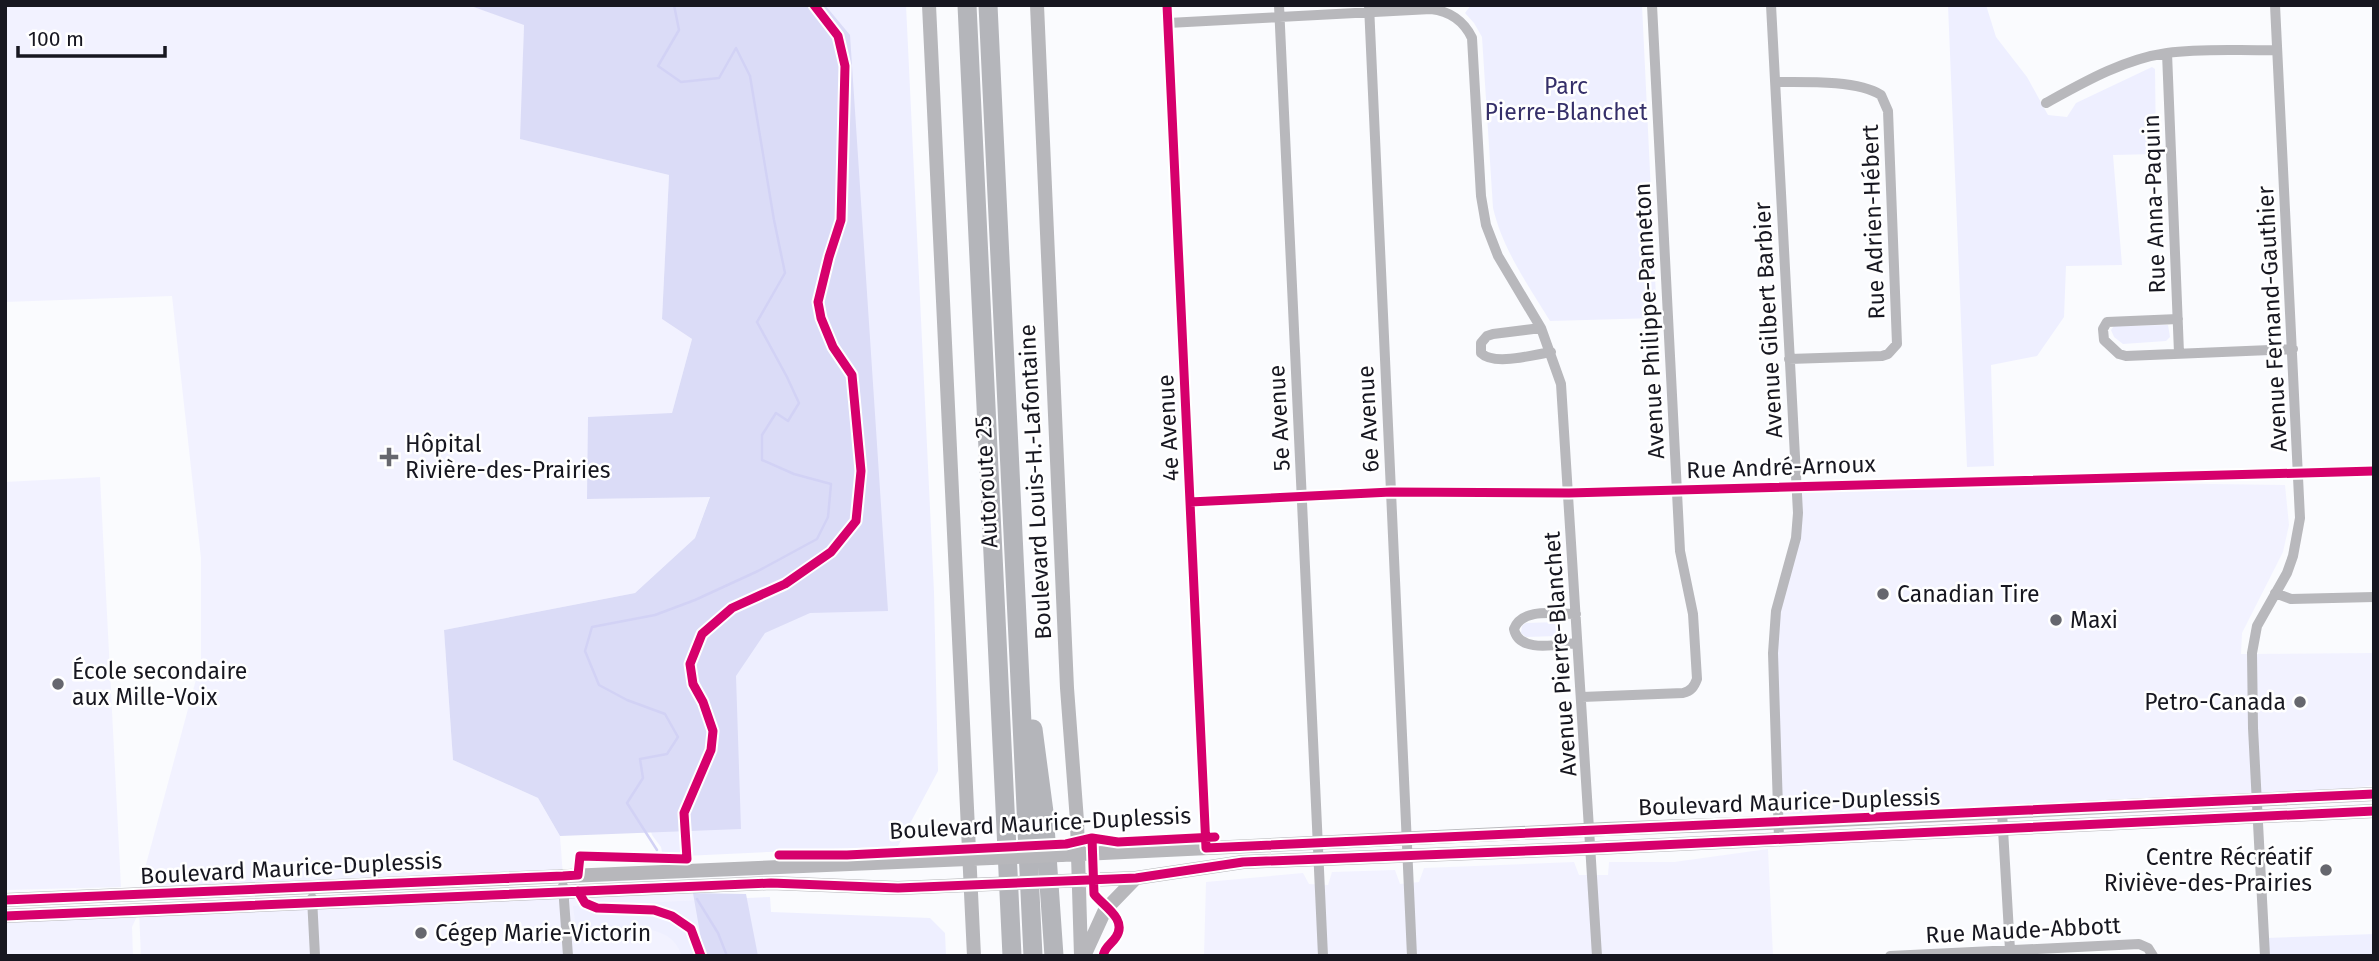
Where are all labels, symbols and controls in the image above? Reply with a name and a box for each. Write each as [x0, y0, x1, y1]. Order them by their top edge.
scale bar [18, 14, 164, 58]
text: 100 m [28, 26, 84, 52]
park label: Parc Pierre-Blanchet [1484, 72, 1648, 126]
street label: Rue Anna-Paquin [2137, 114, 2171, 294]
street label: Rue Adrien-Hébert [1856, 123, 1890, 320]
street label: Avenue Philippe-Panneton [1628, 182, 1670, 460]
street label: Avenue Fernand-Gauthier [2251, 185, 2293, 453]
street label: Avenue Gilbert Barbier [1748, 201, 1788, 439]
street label: Boulevard Louis-H.-Lafontaine [1013, 324, 1057, 640]
street label: 5e Avenue [1262, 364, 1296, 472]
street label: 6e Avenue [1351, 365, 1385, 473]
street label: 4e Avenue [1151, 374, 1185, 482]
street label: Autoroute 25 [969, 415, 1003, 549]
place label: Hôpital Rivière-des-Prairies [405, 430, 610, 484]
marker: Hôpital Rivière-des-Prairies [379, 447, 399, 467]
street label: Rue André-Arnoux [1686, 450, 1877, 484]
street label: Avenue Pierre-Blanchet [1537, 530, 1583, 777]
place label: Canadian Tire [1897, 580, 2040, 608]
marker: Canadian Tire [1875, 586, 1891, 602]
place label: Maxi [2070, 606, 2118, 634]
marker: Maxi [2048, 612, 2064, 628]
place label: École secondaire aux Mille-Voix [72, 656, 247, 711]
marker: École secondaire aux Mille-Voix [50, 676, 66, 692]
place label: Petro-Canada [2144, 688, 2286, 716]
marker: Petro-Canada [2292, 694, 2308, 710]
street label: Boulevard Maurice-Duplessis [1637, 783, 1941, 821]
street label: Boulevard Maurice-Duplessis [888, 801, 1192, 845]
place label: Centre Récréatif Riviève-des-Prairies [2104, 843, 2314, 897]
street label: Boulevard Maurice-Duplessis [139, 846, 443, 890]
marker: Centre Récréatif Riviève-des-Prairies [2318, 862, 2334, 878]
street label: Rue Maude-Abbott [1925, 911, 2122, 949]
place label: Cégep Marie-Victorin [435, 919, 651, 947]
marker: Cégep Marie-Victorin [413, 925, 429, 941]

